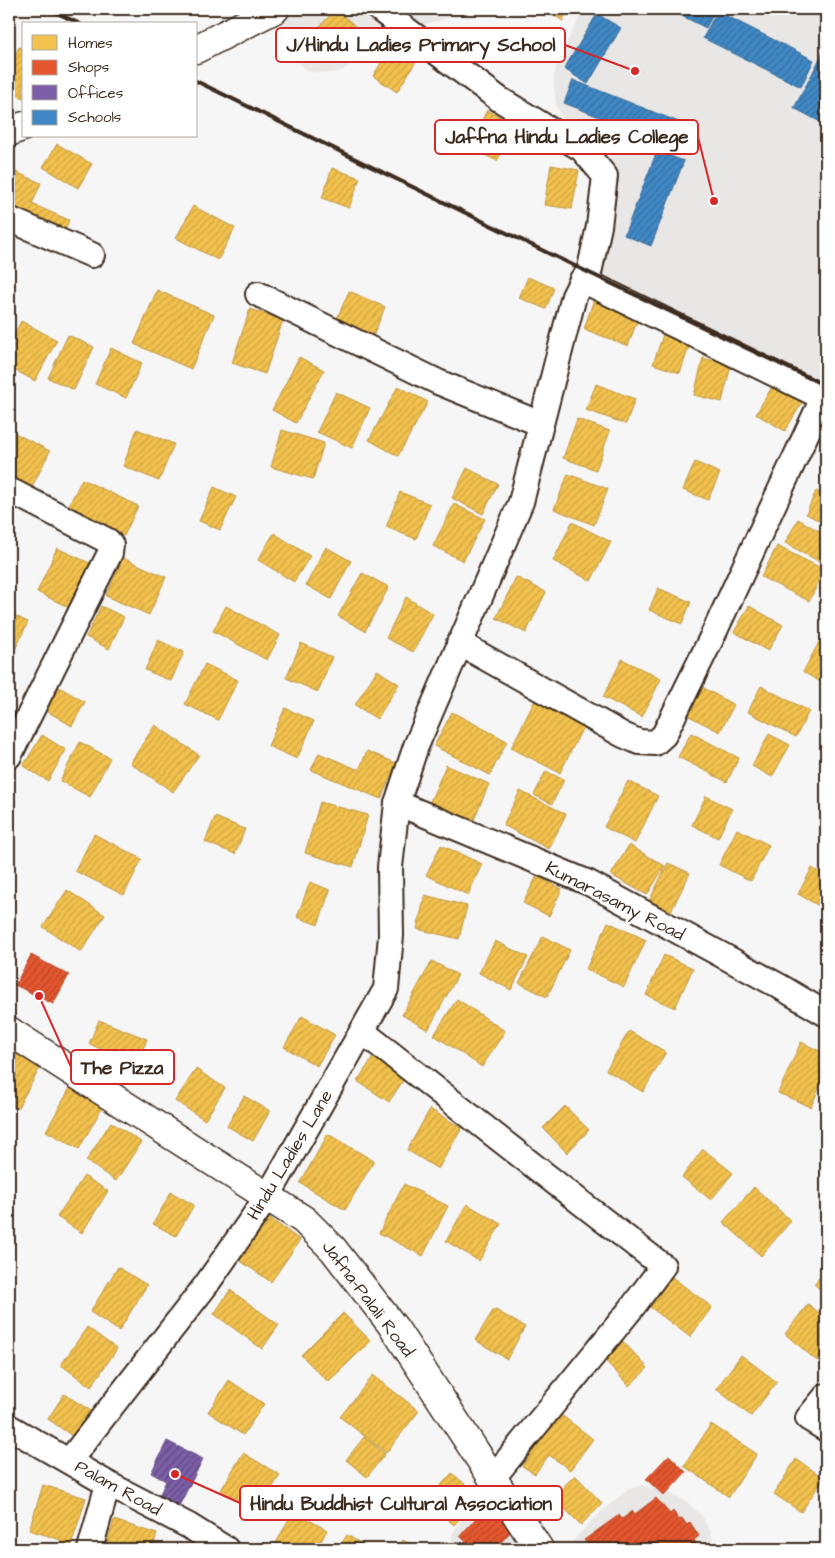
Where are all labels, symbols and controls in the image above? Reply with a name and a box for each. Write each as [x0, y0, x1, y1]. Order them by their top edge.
legend [22, 22, 198, 138]
callout: J/Hindu Ladies Primary School [276, 28, 565, 62]
text: J/Hindu Ladies Primary School [286, 32, 555, 60]
text: Homes [68, 33, 113, 54]
text: Shops [68, 57, 110, 78]
text: Offices [68, 83, 124, 104]
text: Schools [68, 107, 122, 128]
callout: Jaffna Hindu Ladies College [435, 120, 698, 154]
text: Jaffna Hindu Ladies College [444, 124, 689, 152]
street label: Kumarasamy Road [541, 855, 689, 948]
callout: The Pizza [71, 1050, 174, 1084]
text: The Pizza [80, 1055, 164, 1082]
street label: Hindu Ladies Lane [241, 1085, 339, 1225]
street label: Jafna-Palali Road [316, 1236, 420, 1362]
street label: Palam Road [70, 1454, 166, 1522]
callout: Hindu Buddhist Cultural Association [240, 1486, 562, 1520]
text: Hindu Buddhist Cultural Association [250, 1491, 553, 1518]

